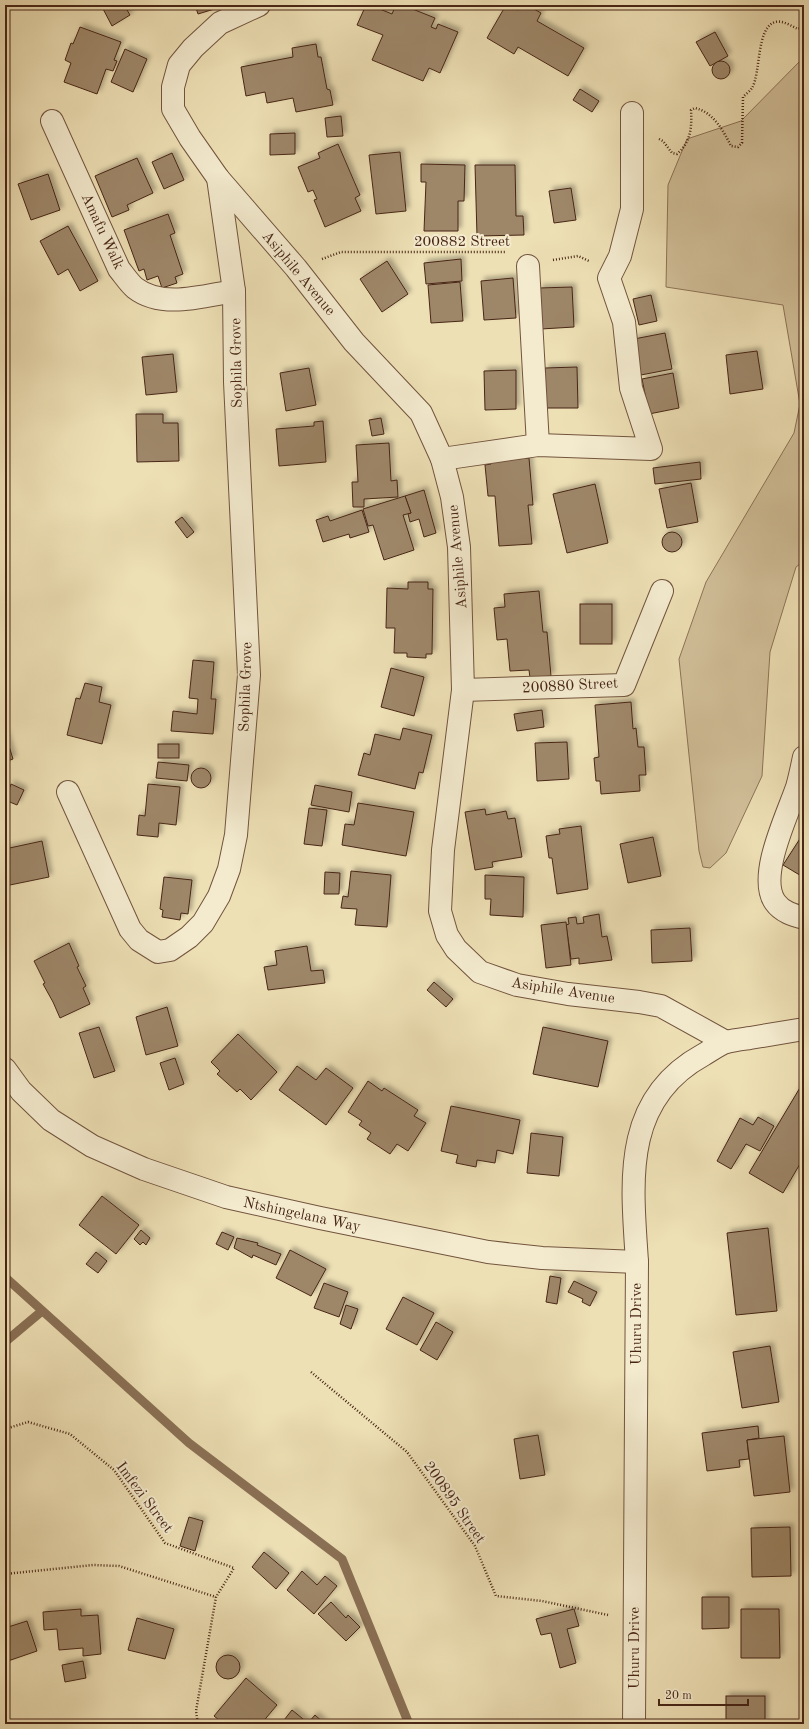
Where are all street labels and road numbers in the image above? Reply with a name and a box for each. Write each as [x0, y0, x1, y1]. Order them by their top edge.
street label: Amafu Walk [78, 191, 126, 272]
street label: Asiphile Avenue [258, 229, 337, 319]
street label: 200882 Street [414, 235, 510, 250]
street label: Sophila Grove [229, 318, 246, 408]
street label: Asiphile Avenue [446, 504, 471, 610]
street label: Sophila Grove [237, 642, 256, 732]
street label: 200880 Street [522, 676, 618, 697]
street label: Asiphile Avenue [510, 976, 616, 1007]
street label: Ntshingelana Way [242, 1196, 362, 1235]
street label: Uhuru Drive [630, 1283, 645, 1365]
street label: 200895 Street [420, 1459, 487, 1547]
street label: Imfezi Street [112, 1460, 175, 1536]
street label: Uhuru Drive [628, 1607, 643, 1689]

